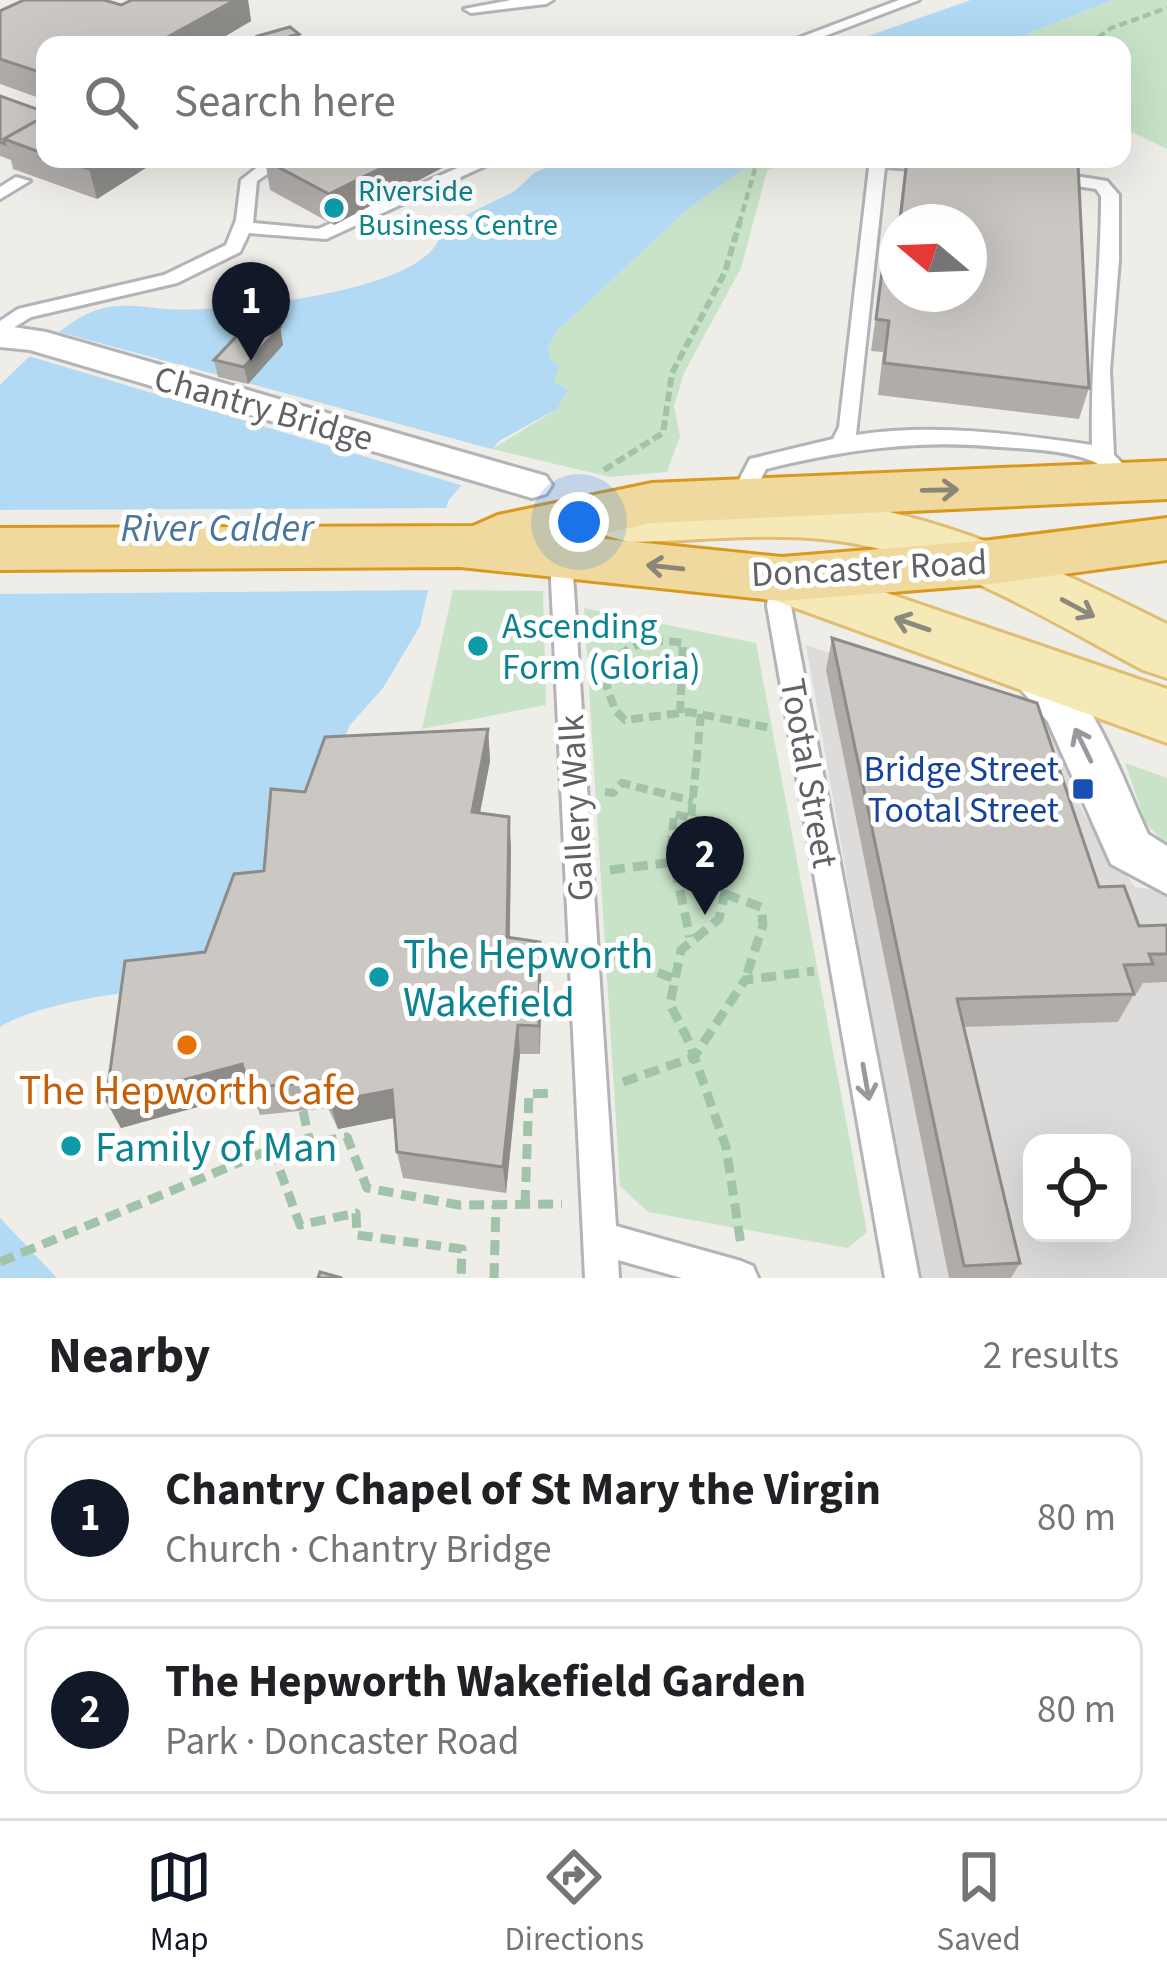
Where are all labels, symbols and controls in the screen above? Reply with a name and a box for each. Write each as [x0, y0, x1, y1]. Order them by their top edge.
search box [36, 36, 1131, 168]
icon: search [78, 69, 144, 135]
text: Search here [174, 70, 396, 134]
place label: Riverside Business Centre [358, 170, 558, 247]
marker: Riverside Business Centre [321, 195, 347, 221]
north arrow [879, 204, 987, 312]
pin: 1 [212, 262, 290, 361]
street label: Chantry Bridge [148, 353, 379, 464]
one-way arrow [920, 479, 959, 502]
your location [549, 492, 609, 552]
water label: River Calder [120, 501, 315, 557]
street label: Doncaster Road [750, 537, 988, 600]
one-way arrow [647, 555, 686, 578]
one-way arrow [1060, 597, 1095, 620]
place label: Ascending Form (Gloria) [502, 601, 701, 693]
one-way arrow [894, 612, 931, 633]
marker: Ascending Form (Gloria) [465, 633, 491, 659]
street label: Tootal Street [767, 675, 850, 872]
street label: Gallery Walk [546, 713, 607, 903]
one-way arrow [1071, 728, 1093, 764]
place label: Bridge Street Tootal Street [864, 744, 1059, 836]
marker: Bridge Street Tootal Street [1070, 776, 1096, 802]
pin: 2 [666, 816, 744, 915]
place label: The Hepworth Wakefield [403, 925, 653, 1033]
marker: The Hepworth Wakefield [366, 964, 392, 990]
marker: The Hepworth Cafe [174, 1032, 200, 1058]
place label: The Hepworth Cafe [19, 1061, 355, 1121]
one-way arrow [856, 1062, 878, 1101]
place label: Family of Man [95, 1118, 337, 1178]
marker: Family of Man [58, 1133, 84, 1159]
map controls [1023, 1134, 1131, 1242]
button: locate [1023, 1134, 1131, 1242]
text: Nearby [48, 1320, 210, 1392]
text: 2 results [983, 1328, 1119, 1384]
text: Chantry Chapel of St Mary the Virgin [165, 1458, 881, 1522]
text: 1 [80, 1490, 100, 1546]
text: 80 m [1037, 1490, 1116, 1546]
text: Church · Chantry Bridge [165, 1522, 552, 1578]
text: The Hepworth Wakefield Garden [165, 1650, 806, 1714]
text: 2 [80, 1682, 100, 1738]
text: 80 m [1037, 1682, 1116, 1738]
text: Park · Doncaster Road [165, 1714, 519, 1770]
tab: Map [146, 1844, 212, 1963]
tab: Directions [505, 1844, 644, 1963]
tab: Saved [937, 1844, 1021, 1963]

